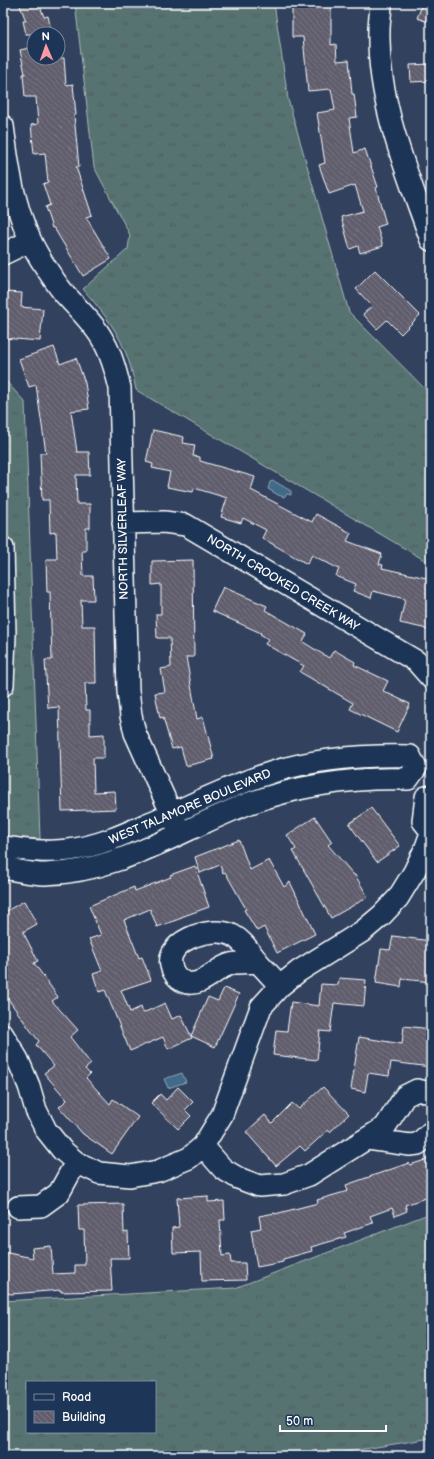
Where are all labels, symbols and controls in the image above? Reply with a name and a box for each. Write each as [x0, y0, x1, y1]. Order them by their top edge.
north arrow [26, 26, 66, 66]
text: N [41, 30, 50, 43]
street label: NORTH SILVERLEAF WAY [114, 457, 132, 600]
street label: NORTH CROOKED CREEK WAY [204, 531, 363, 635]
street label: WEST TALAMORE BOULEVARD [107, 766, 274, 848]
legend [26, 1381, 156, 1433]
text: Road [62, 1390, 91, 1405]
scale bar [280, 1407, 386, 1433]
text: Building [62, 1410, 106, 1425]
text: 50 m [286, 1414, 313, 1429]

